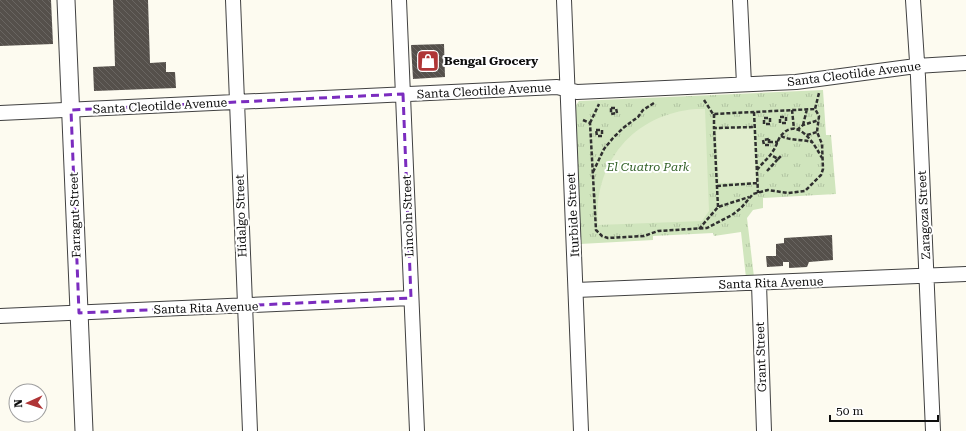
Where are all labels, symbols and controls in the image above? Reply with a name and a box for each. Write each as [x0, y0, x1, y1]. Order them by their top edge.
shop icon: Bengal Grocery [415, 48, 441, 74]
place label: Bengal Grocery [444, 54, 539, 68]
street label: Santa Cleotilde Avenue [786, 59, 922, 89]
street label: Santa Cleotilde Avenue [417, 80, 552, 102]
street label: Santa Cleotilde Avenue [93, 95, 228, 117]
park label: El Cuatro Park [606, 160, 690, 174]
street label: Zaragoza Street [915, 170, 933, 260]
street label: Farragut Street [66, 171, 83, 258]
street label: Iturbide Street [564, 172, 582, 258]
street label: Hidalgo Street [233, 174, 249, 258]
street label: Lincoln Street [400, 174, 416, 257]
street label: Santa Rita Avenue [718, 274, 824, 292]
street label: Santa Rita Avenue [153, 299, 259, 317]
street label: Grant Street [753, 321, 769, 392]
north arrow [8, 383, 48, 423]
scale bar [830, 397, 938, 423]
text: N [12, 398, 25, 408]
text: 50 m [836, 404, 863, 418]

